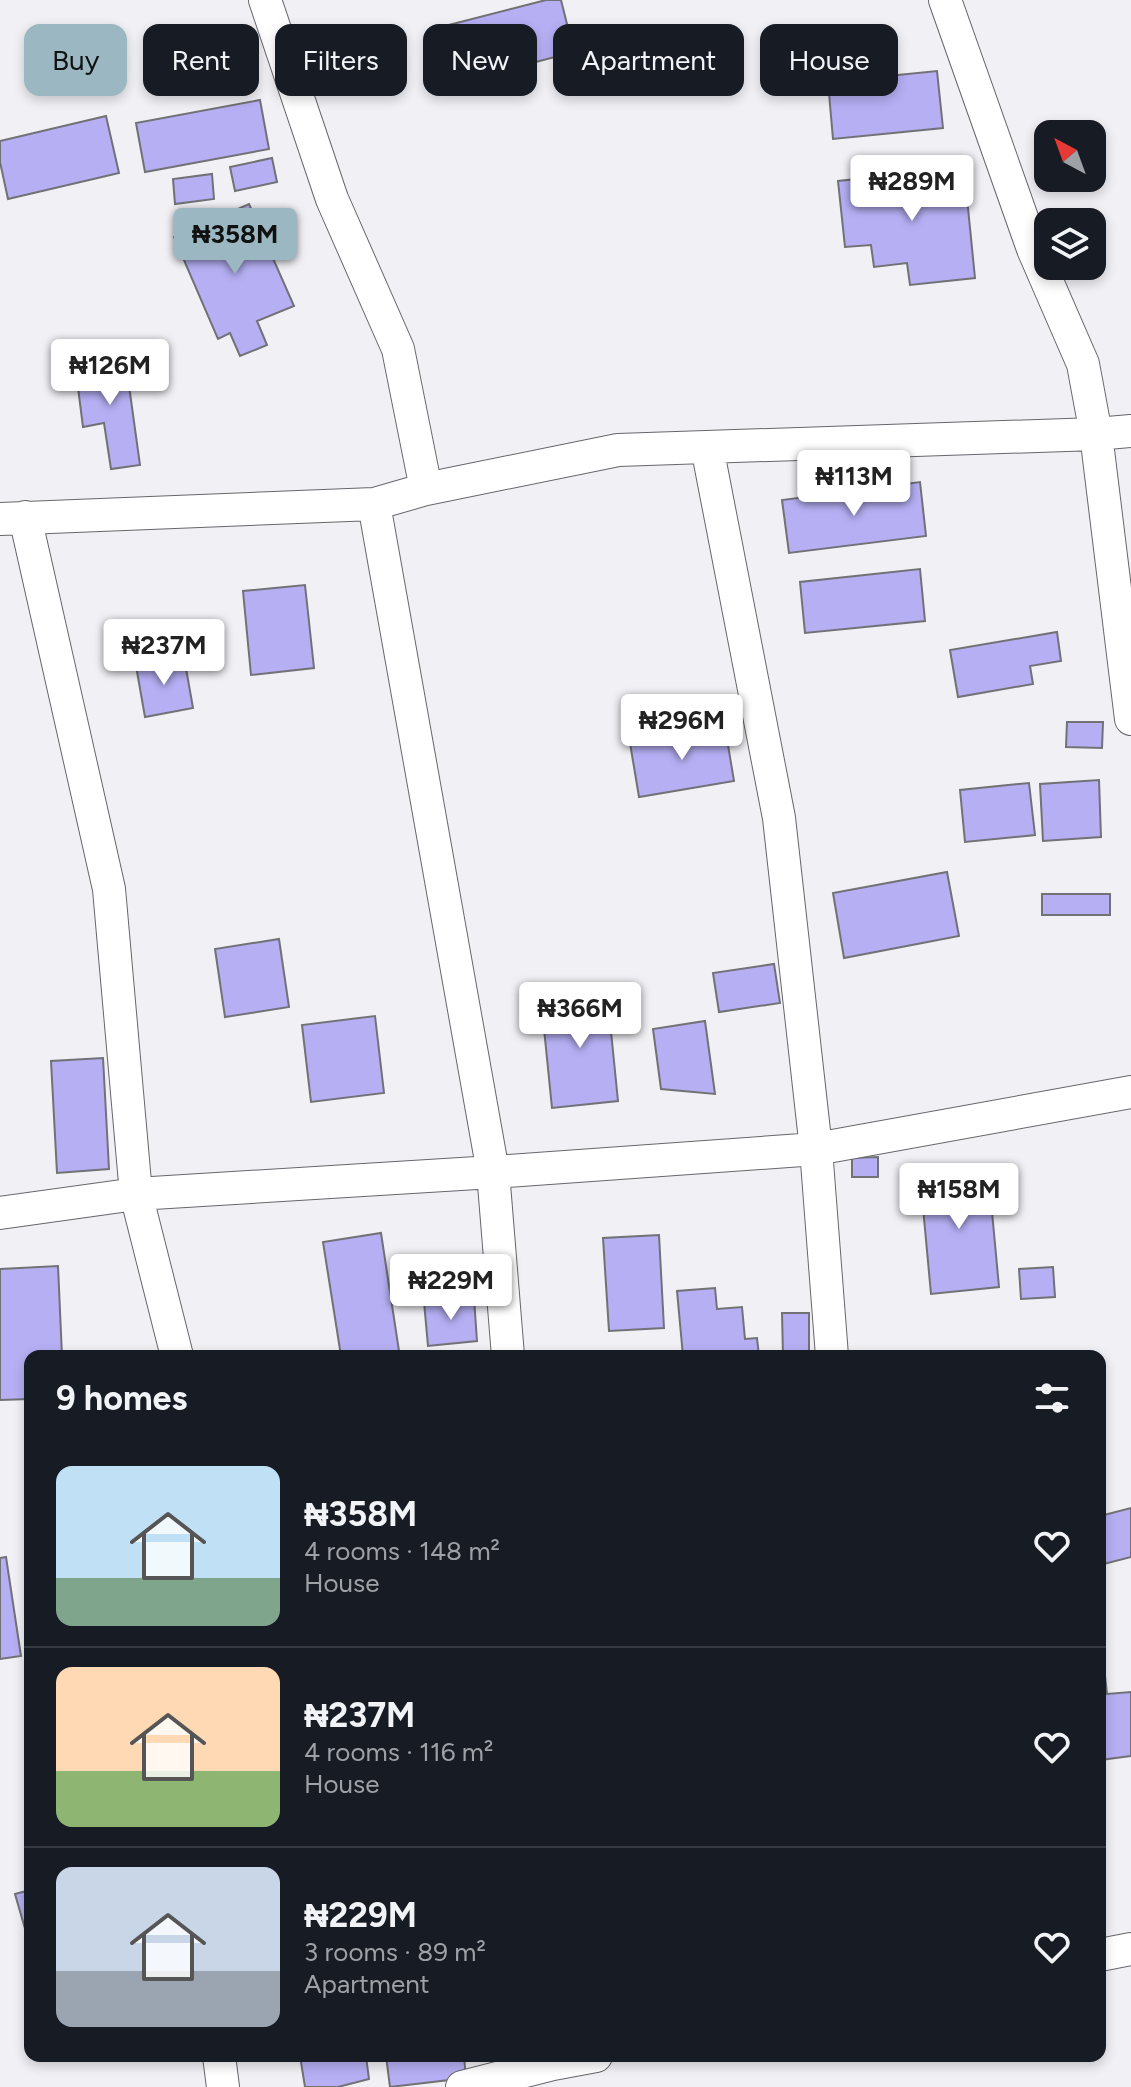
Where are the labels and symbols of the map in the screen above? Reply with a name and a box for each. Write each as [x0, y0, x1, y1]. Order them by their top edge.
north arrow [1034, 120, 1106, 192]
pin: ₦289M [856, 155, 968, 223]
pin: ₦358M [179, 208, 291, 276]
pin: ₦126M [54, 339, 166, 407]
pin: ₦113M [798, 450, 910, 518]
pin: ₦237M [108, 619, 220, 687]
pin: ₦296M [626, 694, 738, 762]
pin: ₦366M [524, 982, 636, 1050]
pin: ₦158M [903, 1163, 1015, 1231]
pin: ₦229M [395, 1254, 507, 1322]

